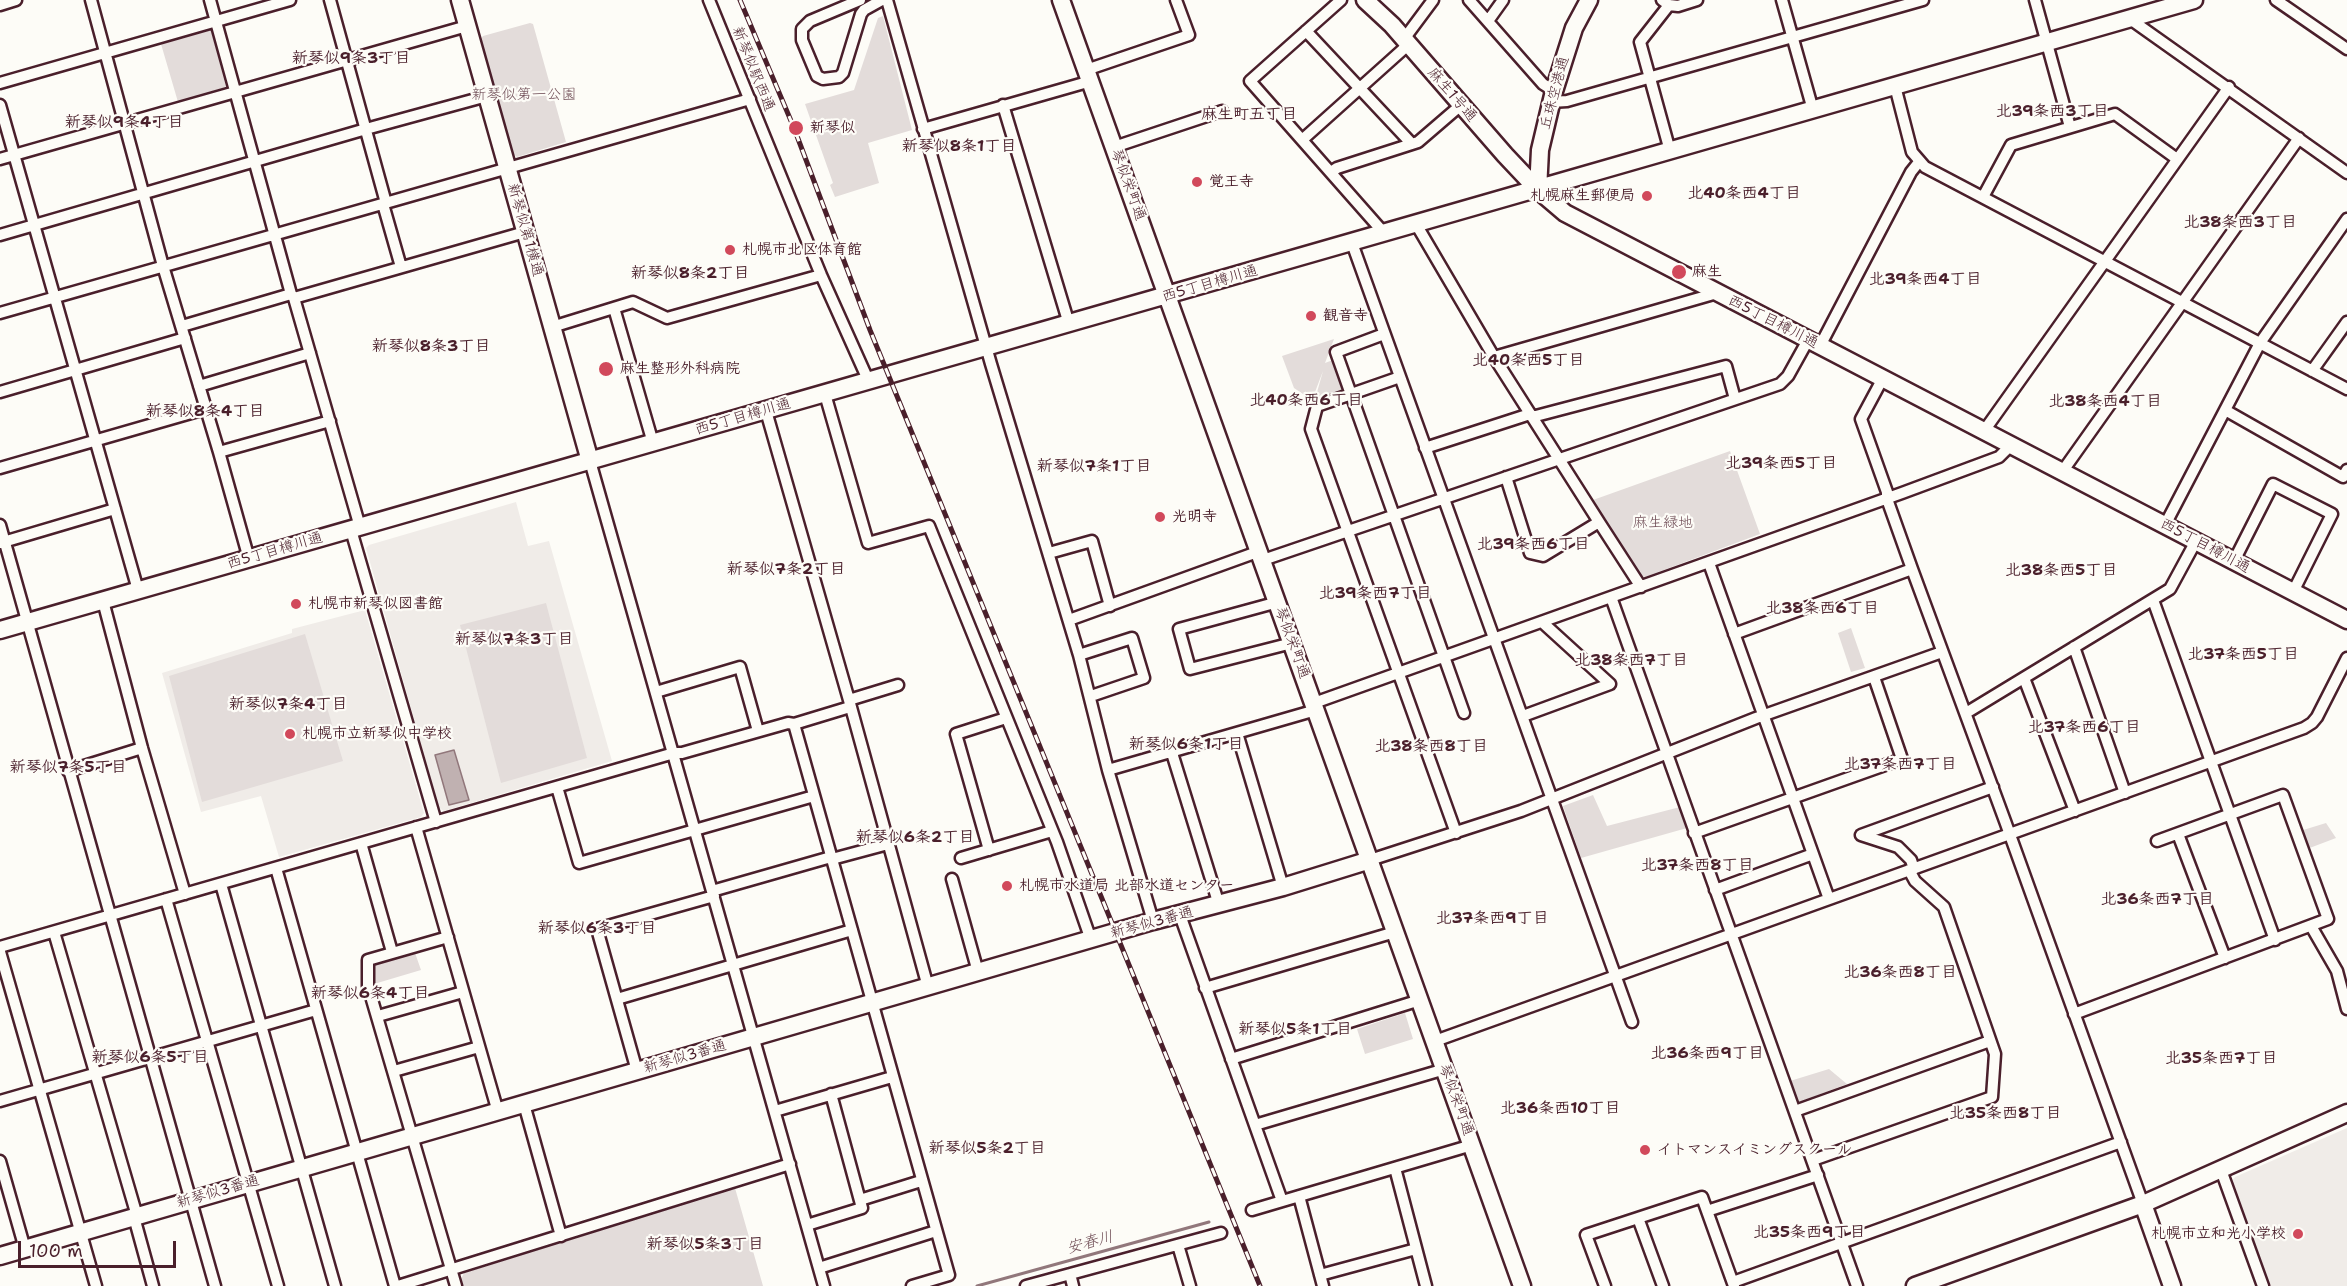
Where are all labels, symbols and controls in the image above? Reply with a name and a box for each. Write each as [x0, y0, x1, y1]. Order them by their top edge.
street label: 新琴似駅西通 [728, 24, 778, 114]
district label: 新琴似9条3丁目 [292, 49, 410, 69]
street label: 丘珠空港通 [1537, 54, 1573, 132]
street label: 麻生1号通 [1423, 64, 1481, 126]
park label: 新琴似第一公園 [472, 86, 576, 104]
district label: 北39条西3丁目 [1995, 102, 2109, 122]
district label: 麻生町五丁目 [1201, 105, 1297, 125]
district label: 新琴似9条4丁目 [65, 113, 183, 133]
marker: 新琴似 [787, 119, 805, 137]
place label: 新琴似 [810, 119, 855, 137]
district label: 新琴似8条1丁目 [902, 137, 1016, 157]
street label: 琴似栄町通 [1107, 147, 1149, 223]
place label: 覚王寺 [1209, 173, 1254, 191]
marker: 覚王寺 [1190, 175, 1204, 189]
street label: 新琴似第1横通 [503, 181, 547, 279]
district label: 北40条西4丁目 [1687, 184, 1801, 204]
place label: 札幌麻生郵便局 [1530, 187, 1635, 205]
marker: 札幌麻生郵便局 [1640, 189, 1654, 203]
district label: 北38条西3丁目 [2183, 213, 2297, 233]
place label: 札幌市北区体育館 [742, 241, 862, 259]
marker: 札幌市北区体育館 [723, 243, 737, 257]
street label: 西5丁目樽川通 [1160, 262, 1260, 306]
marker: 麻生 [1670, 263, 1688, 281]
place label: 麻生 [1692, 263, 1722, 281]
district label: 新琴似8条2丁目 [631, 264, 749, 284]
district label: 北39条西4丁目 [1868, 270, 1982, 290]
street label: 西5丁目樽川通 [1725, 291, 1821, 353]
place label: 観音寺 [1323, 307, 1368, 325]
marker: 観音寺 [1304, 309, 1318, 323]
district label: 新琴似8条3丁目 [372, 337, 490, 357]
district label: 北40条西5丁目 [1472, 351, 1584, 371]
marker: 麻生整形外科病院 [597, 360, 615, 378]
place label: 麻生整形外科病院 [620, 360, 740, 378]
district label: 北40条西6丁目 [1249, 391, 1363, 411]
district label: 北38条西4丁目 [2048, 392, 2162, 412]
street label: 西5丁目樽川通 [693, 395, 793, 439]
district label: 新琴似8条4丁目 [146, 402, 264, 422]
district label: 北39条西5丁目 [1725, 454, 1837, 474]
district label: 新琴似7条1丁目 [1037, 457, 1151, 477]
place label: 光明寺 [1172, 508, 1217, 526]
marker: 光明寺 [1153, 510, 1167, 524]
park label: 麻生緑地 [1633, 514, 1693, 532]
street label: 西5丁目樽川通 [2157, 515, 2253, 577]
street label: 西5丁目樽川通 [225, 529, 325, 573]
district label: 北39条西6丁目 [1476, 535, 1590, 555]
district label: 新琴似7条2丁目 [727, 560, 845, 580]
district label: 北38条西5丁目 [2005, 561, 2117, 581]
district label: 北39条西7丁目 [1318, 584, 1432, 604]
place label: 札幌市新琴似図書館 [308, 595, 443, 613]
marker: 札幌市新琴似図書館 [289, 597, 303, 611]
district label: 北38条西6丁目 [1765, 599, 1879, 619]
street label: 琴似栄町通 [1271, 605, 1313, 681]
district label: 新琴似7条3丁目 [455, 630, 573, 650]
district label: 北37条西5丁目 [2187, 645, 2299, 665]
district label: 北38条西7丁目 [1574, 651, 1688, 671]
district label: 新琴似7条4丁目 [229, 695, 347, 715]
district label: 北37条西6丁目 [2028, 718, 2140, 738]
place label: 札幌市立新琴似中学校 [302, 725, 452, 743]
marker: 札幌市立新琴似中学校 [283, 727, 297, 741]
district label: 新琴似6条1丁目 [1129, 735, 1243, 755]
district label: 北38条西8丁目 [1374, 737, 1488, 757]
district label: 北37条西7丁目 [1844, 755, 1956, 775]
district label: 新琴似7条5丁目 [9, 758, 127, 778]
district label: 新琴似6条2丁目 [856, 828, 974, 848]
district label: 北37条西8丁目 [1641, 856, 1753, 876]
place label: 札幌市水道局 北部水道センター [1019, 877, 1234, 895]
marker: 札幌市水道局 北部水道センター [1000, 879, 1014, 893]
district label: 北36条西7丁目 [2100, 890, 2214, 910]
street label: 新琴似3番通 [1108, 903, 1196, 943]
district label: 北37条西9丁目 [1436, 909, 1548, 929]
district label: 新琴似6条3丁目 [538, 919, 656, 939]
district label: 北36条西8丁目 [1843, 963, 1957, 983]
district label: 新琴似6条4丁目 [311, 984, 429, 1004]
district label: 新琴似5条1丁目 [1238, 1020, 1352, 1040]
street label: 新琴似3番通 [641, 1037, 729, 1077]
district label: 北36条西9丁目 [1650, 1044, 1764, 1064]
district label: 新琴似6条5丁目 [91, 1048, 209, 1068]
district label: 北35条西7丁目 [2165, 1049, 2277, 1069]
street label: 琴似栄町通 [1435, 1062, 1477, 1138]
district label: 北36条西10丁目 [1500, 1099, 1620, 1119]
district label: 北35条西8丁目 [1949, 1104, 2061, 1124]
district label: 新琴似5条2丁目 [928, 1139, 1046, 1159]
place label: イトマンスイミングスクール [1657, 1141, 1852, 1159]
marker: イトマンスイミングスクール [1638, 1143, 1652, 1157]
street label: 新琴似3番通 [174, 1172, 262, 1212]
district label: 北35条西9丁目 [1753, 1223, 1865, 1243]
place label: 札幌市立和光小学校 [2151, 1225, 2286, 1243]
marker: 札幌市立和光小学校 [2291, 1227, 2305, 1241]
water label: 安春川 [1064, 1228, 1116, 1258]
scale bar [21, 1229, 178, 1267]
district label: 新琴似5条3丁目 [646, 1235, 764, 1255]
text: 100 m [29, 1239, 83, 1263]

